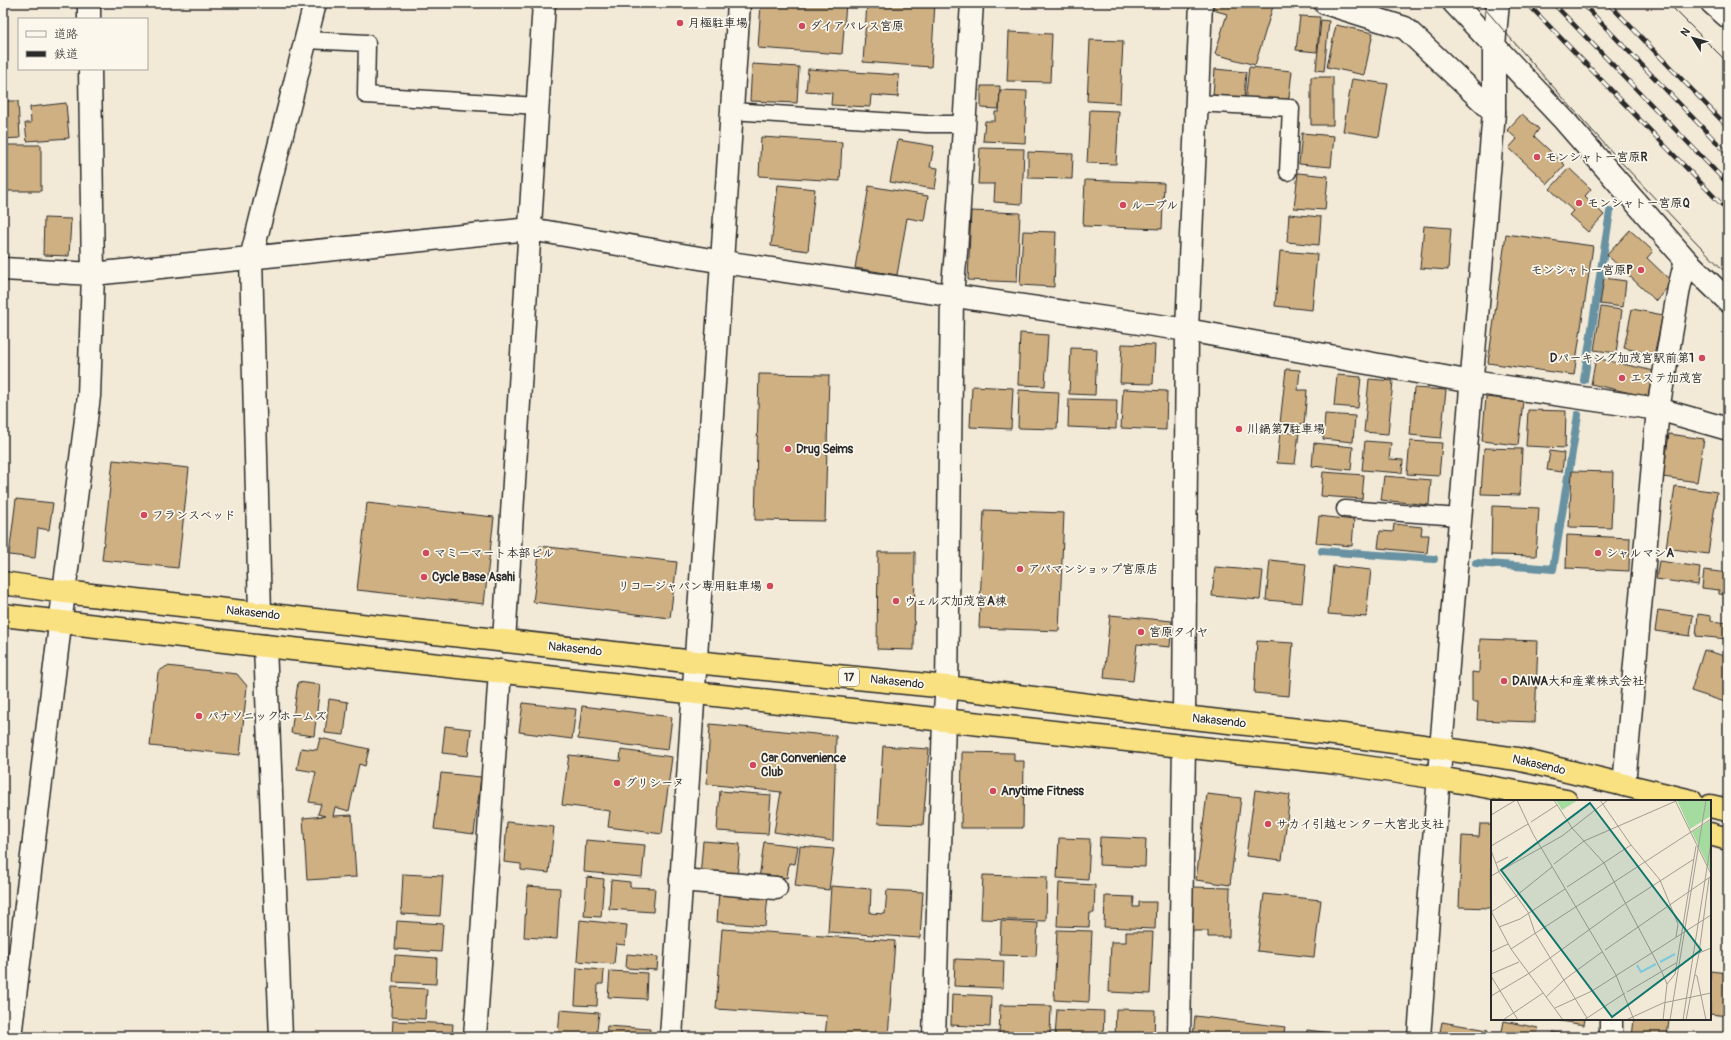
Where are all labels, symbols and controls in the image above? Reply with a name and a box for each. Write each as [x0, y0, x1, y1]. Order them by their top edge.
place label: 月極駐車場 [688, 16, 748, 31]
legend [18, 18, 148, 70]
marker: 月極駐車場 [675, 18, 685, 28]
north arrow [1673, 18, 1713, 58]
place label: ダイアパレス宮原 [810, 19, 904, 34]
marker: ダイアパレス宮原 [797, 21, 807, 31]
text: N [1678, 25, 1693, 39]
text: 道路 [54, 27, 78, 42]
text: 鉄道 [54, 47, 78, 62]
place label: モンシャトー宮原R [1545, 150, 1648, 165]
marker: モンシャトー宮原R [1532, 152, 1542, 162]
place label: モンシャトー宮原Q [1587, 196, 1690, 211]
place label: ルーブル [1131, 198, 1178, 213]
marker: モンシャトー宮原Q [1574, 198, 1584, 208]
marker: ルーブル [1118, 200, 1128, 210]
place label: モンシャトー宮原P [1531, 263, 1633, 278]
marker: モンシャトー宮原P [1636, 265, 1646, 275]
place label: Dパーキング加茂宮駅前第1 [1550, 351, 1694, 366]
marker: Dパーキング加茂宮駅前第1 [1697, 353, 1707, 363]
place label: エステ加茂宮 [1630, 371, 1703, 386]
marker: エステ加茂宮 [1617, 373, 1627, 383]
place label: 川鍋第7駐車場 [1247, 422, 1325, 437]
marker: 川鍋第7駐車場 [1234, 424, 1244, 434]
place label: Drug Seims [796, 442, 854, 457]
marker: Drug Seims [783, 444, 793, 454]
place label: フランスベッド [152, 508, 236, 523]
marker: フランスベッド [139, 510, 149, 520]
place label: マミーマート本部ビル [434, 546, 554, 561]
place label: シャルマンA [1606, 546, 1674, 561]
marker: マミーマート本部ビル [421, 548, 431, 558]
marker: シャルマンA [1593, 548, 1603, 558]
place label: アパマンショップ宮原店 [1028, 562, 1158, 577]
marker: アパマンショップ宮原店 [1015, 564, 1025, 574]
place label: Cycle Base Asahi [432, 570, 515, 585]
marker: Cycle Base Asahi [419, 572, 429, 582]
place label: リコージャパン専用駐車場 [618, 579, 762, 594]
marker: リコージャパン専用駐車場 [765, 581, 775, 591]
place label: ウェルズ加茂宮A棟 [904, 594, 1007, 609]
marker: ウェルズ加茂宮A棟 [891, 596, 901, 606]
street label: Nakasendo [225, 603, 281, 623]
place label: 宮原タイヤ [1149, 625, 1209, 640]
marker: 宮原タイヤ [1136, 627, 1146, 637]
street label: Nakasendo [547, 639, 603, 659]
road number: 17 [839, 668, 859, 686]
street label: Nakasendo [869, 672, 925, 692]
place label: DAIWA大和産業株式会社 [1512, 674, 1644, 689]
marker: DAIWA大和産業株式会社 [1499, 676, 1509, 686]
place label: パナソニックホームズ [207, 709, 327, 724]
marker: パナソニックホームズ [194, 711, 204, 721]
street label: Nakasendo [1191, 711, 1247, 731]
place label: Car Convenience Club [761, 751, 847, 780]
street label: Nakasendo [1511, 752, 1568, 779]
marker: Car Convenience Club [748, 760, 758, 770]
place label: グリシーヌ [625, 776, 685, 791]
marker: グリシーヌ [612, 778, 622, 788]
place label: Anytime Fitness [1001, 784, 1085, 799]
marker: Anytime Fitness [988, 786, 998, 796]
inset map [1491, 800, 1711, 1020]
place label: サカイ引越センター大宮北支社 [1276, 817, 1444, 832]
marker: サカイ引越センター大宮北支社 [1263, 819, 1273, 829]

